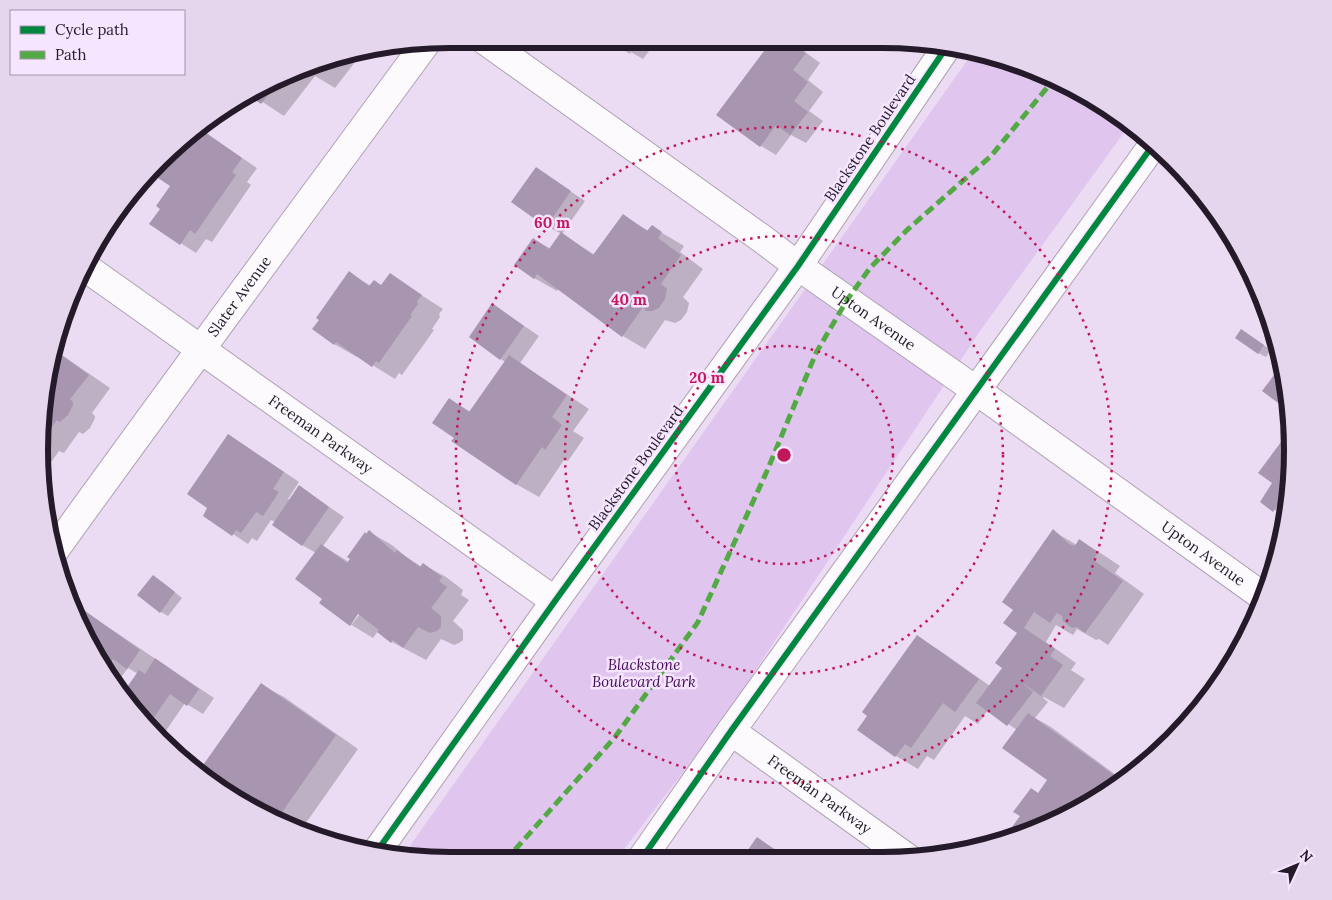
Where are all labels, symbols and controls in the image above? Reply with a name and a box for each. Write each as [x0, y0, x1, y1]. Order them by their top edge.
legend [10, 10, 185, 75]
text: Cycle path [55, 20, 129, 39]
text: Path [55, 45, 86, 64]
street label: Blackstone Boulevard [820, 70, 919, 205]
text: 60 m [534, 213, 570, 232]
street label: Slater Avenue [203, 252, 275, 340]
street label: Upton Avenue [828, 282, 919, 354]
text: 40 m [611, 290, 647, 309]
text: 20 m [689, 368, 725, 387]
street label: Freeman Parkway [265, 390, 377, 478]
street label: Blackstone Boulevard [584, 402, 687, 534]
centre of rings [775, 446, 793, 464]
street label: Upton Avenue [1158, 517, 1249, 590]
park label: Blackstone Boulevard Park [592, 655, 696, 691]
street label: Freeman Parkway [764, 750, 876, 838]
north arrow [1272, 840, 1322, 890]
text: N [1296, 846, 1317, 866]

